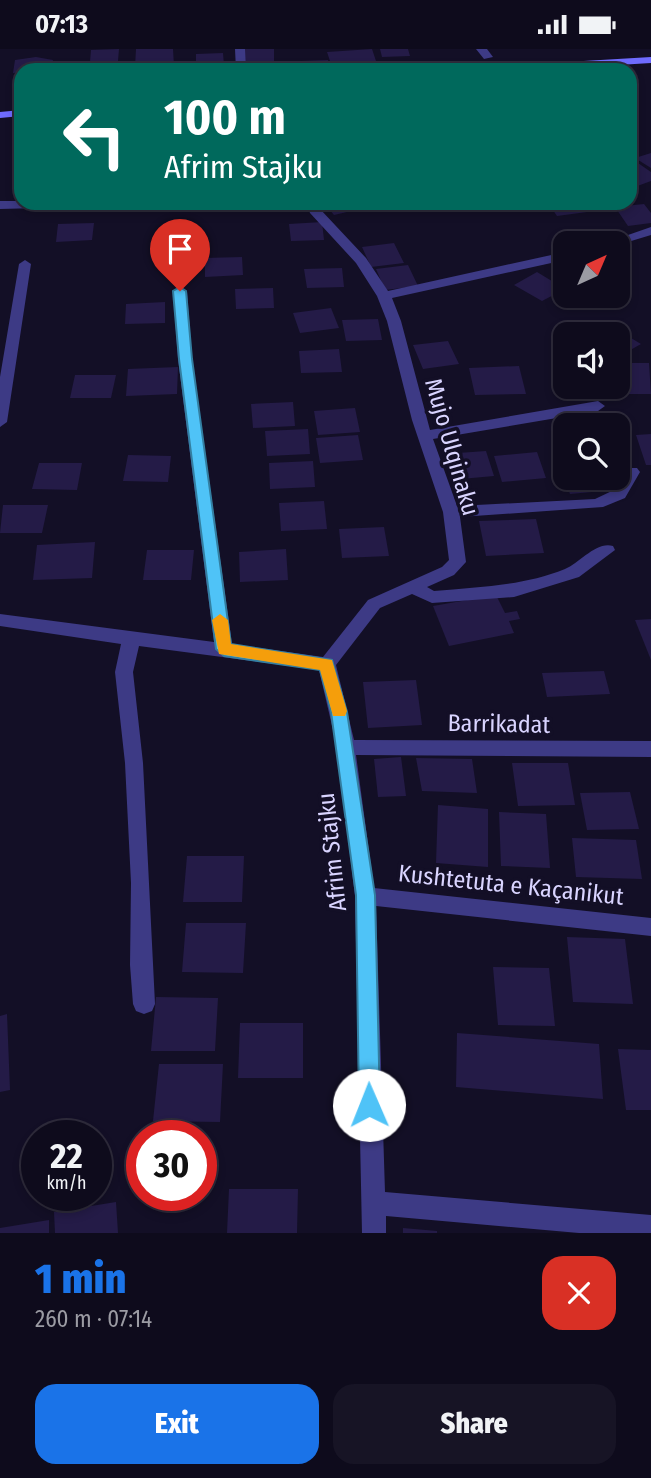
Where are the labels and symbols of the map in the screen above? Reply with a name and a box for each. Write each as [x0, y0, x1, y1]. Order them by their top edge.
pin [150, 219, 210, 291]
north arrow [553, 231, 630, 308]
street label: Mujo Ulqinaku [419, 375, 485, 519]
street label: Barrikadat [447, 709, 551, 739]
street label: Afrim Stajku [312, 791, 352, 913]
street label: Kushtetuta e Kaçanikut [397, 859, 625, 911]
position arrow [332, 1068, 406, 1142]
speed limit sign: 30 [126, 1120, 217, 1211]

